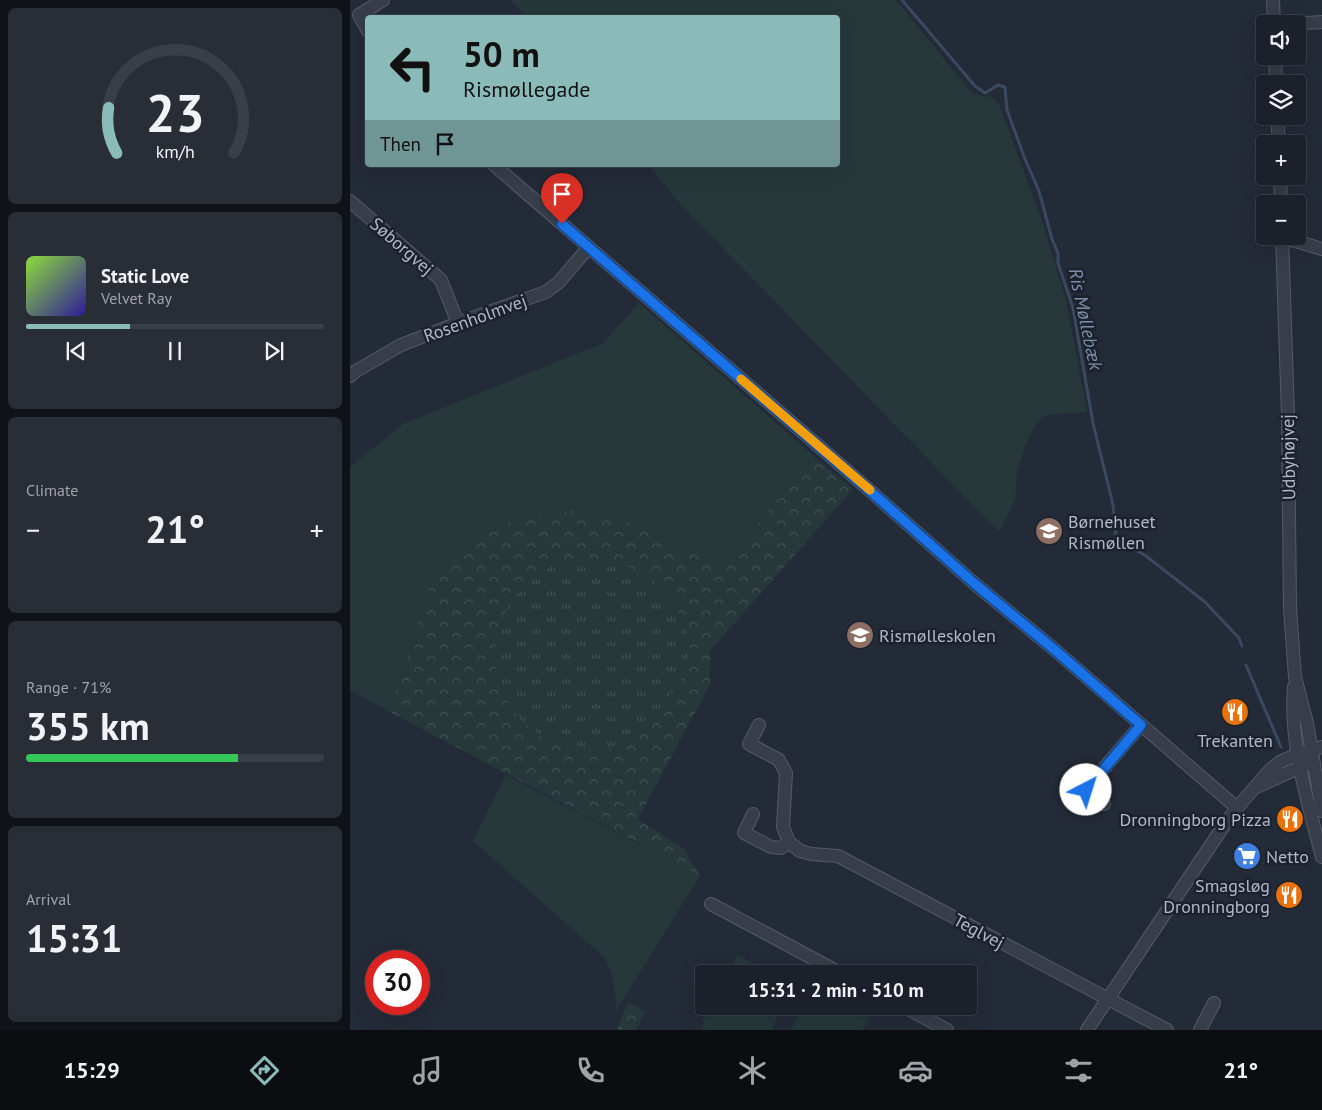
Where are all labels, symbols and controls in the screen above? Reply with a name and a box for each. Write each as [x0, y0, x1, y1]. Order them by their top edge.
map controls [1256, 15, 1306, 245]
button: sound [1256, 15, 1306, 65]
text: 50 m [463, 31, 540, 77]
icon: left [380, 35, 445, 100]
text: Rismøllegade [463, 75, 590, 103]
button: layers [1256, 75, 1306, 125]
text: 23 [146, 79, 204, 146]
icon: arrive [431, 130, 459, 158]
text: Then [380, 132, 421, 156]
button: + [1256, 135, 1306, 185]
text: km/h [155, 140, 195, 163]
pin [541, 173, 583, 224]
icon: arrive [548, 180, 576, 208]
button: − [1256, 195, 1306, 245]
street label: Søborgvej [365, 212, 439, 280]
text: Static Love [101, 264, 189, 288]
water label: Ris Møllebæk [1063, 266, 1109, 374]
text: Velvet Ray [101, 288, 172, 308]
street label: Rosenholmvej [420, 289, 530, 347]
icon: previous [62, 337, 90, 365]
icon: pause [161, 337, 189, 365]
icon: next [260, 337, 288, 365]
street label: Udbyhøjvej [1276, 414, 1300, 500]
text: Climate [26, 480, 78, 500]
text: 21° [145, 504, 205, 553]
place label: Børnehuset Rismøllen [1068, 510, 1156, 554]
text: − [26, 511, 40, 548]
text: + [310, 511, 324, 548]
school or university icon: Børnehuset Rismøllen [1034, 516, 1064, 546]
school or university icon: Rismølleskolen [845, 620, 875, 650]
place label: Rismølleskolen [879, 624, 996, 647]
text: Range · 71% [26, 677, 111, 697]
restaurant icon: Trekanten [1220, 697, 1250, 727]
text: 355 km [26, 701, 150, 750]
place label: Trekanten [1197, 729, 1273, 752]
position arrow [1059, 763, 1111, 815]
restaurant icon: Dronningborg Pizza [1275, 804, 1305, 834]
place label: Dronningborg Pizza [1120, 808, 1271, 831]
supermarket icon: Netto [1232, 841, 1262, 871]
place label: Netto [1266, 845, 1309, 868]
place label: Smagsløg Dronningborg [1163, 874, 1270, 918]
restaurant icon: Smagsløg Dronningborg [1274, 880, 1304, 910]
text: Arrival [26, 889, 71, 909]
street label: Teglvej [950, 908, 1008, 954]
text: 15:31 [26, 913, 122, 962]
speed limit sign: 30 [365, 950, 430, 1015]
text: 15:31 · 2 min · 510 m [748, 978, 924, 1002]
icon: directions [247, 1053, 282, 1088]
icon: music [410, 1053, 445, 1088]
icon: phone [573, 1053, 608, 1088]
icon: climate [735, 1053, 770, 1088]
icon: car [898, 1053, 933, 1088]
icon: filters [1061, 1053, 1096, 1088]
text: 15:29 [64, 1056, 120, 1084]
text: 21° [1223, 1056, 1258, 1084]

